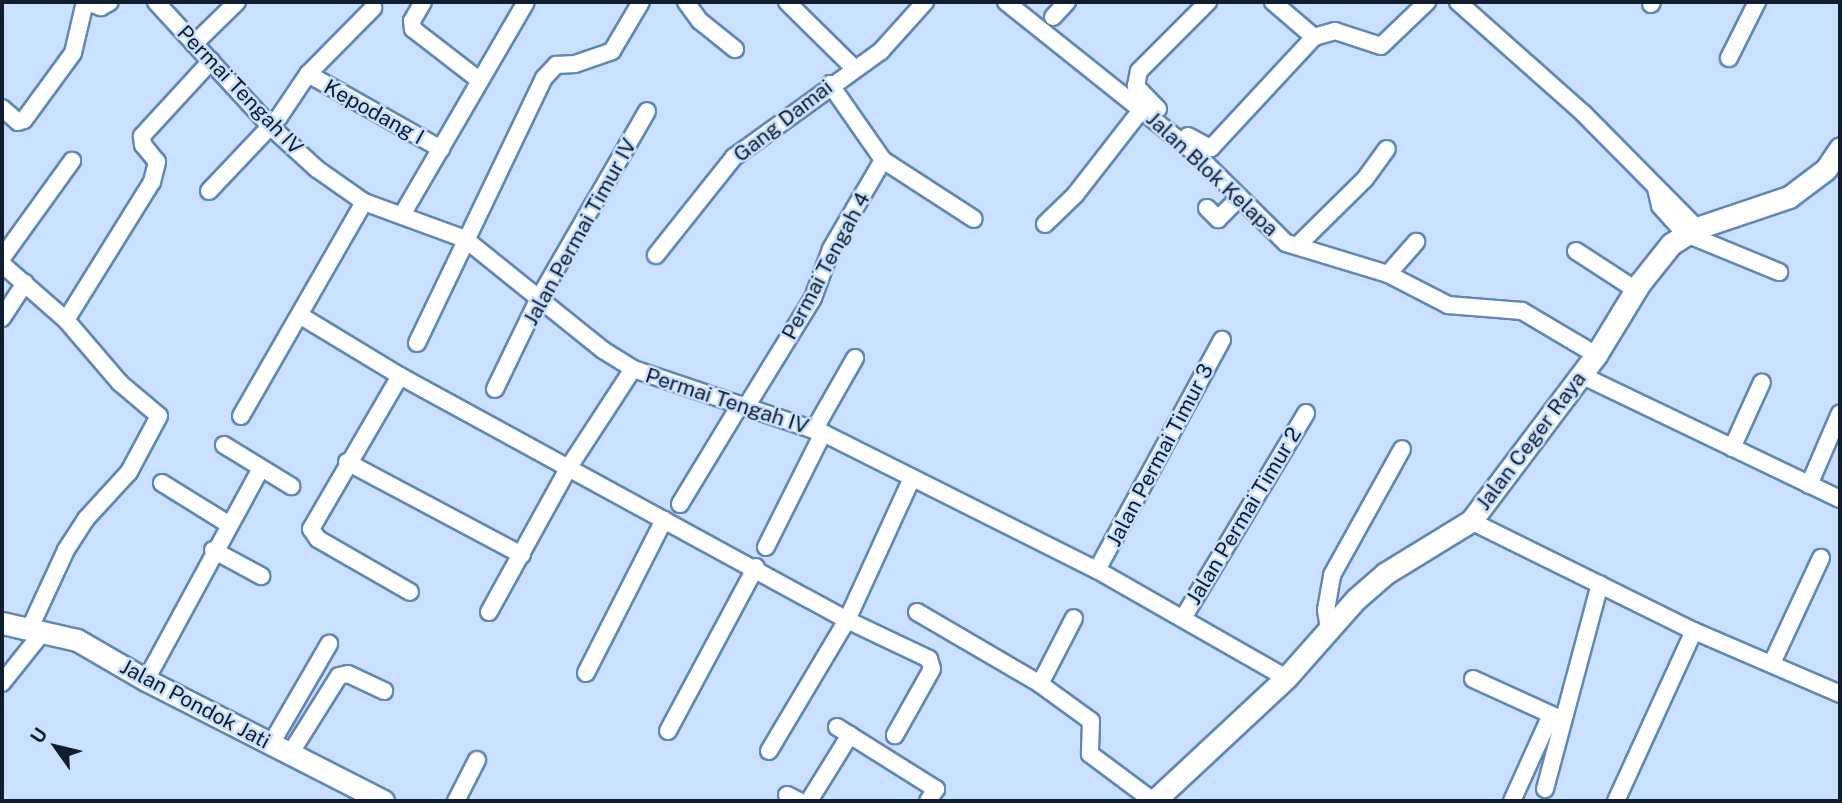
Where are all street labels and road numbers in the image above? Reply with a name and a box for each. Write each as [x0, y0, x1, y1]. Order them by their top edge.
street label: Permai Tengah IV [172, 20, 308, 160]
street label: Kepodang I [320, 74, 428, 150]
street label: Gang Damai [729, 75, 837, 167]
street label: Jalan Blok Kelapa [1141, 106, 1283, 242]
street label: Jalan Permai Timur IV [518, 134, 642, 330]
street label: Permai Tengah 4 [777, 188, 875, 344]
street label: Jalan Permai Timur 3 [1101, 359, 1219, 551]
street label: Permai Tengah IV [642, 363, 812, 439]
street label: Jalan Ceger Raya [1471, 367, 1591, 515]
street label: Jalan Permai Timur 2 [1181, 423, 1307, 609]
street label: Jalan Pondok Jati [116, 654, 274, 754]

